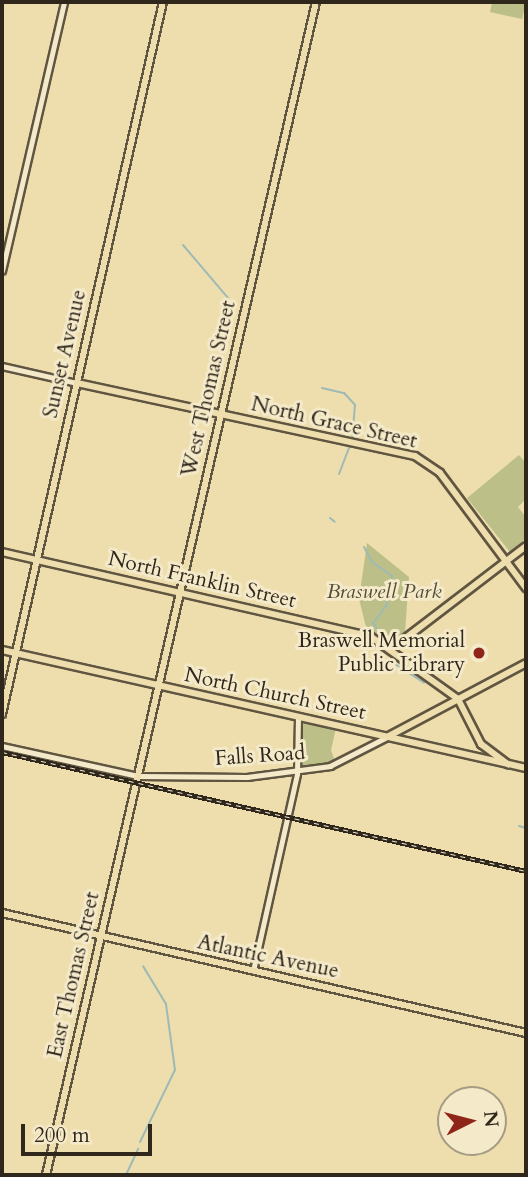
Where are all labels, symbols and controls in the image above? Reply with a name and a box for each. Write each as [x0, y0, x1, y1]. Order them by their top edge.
street label: Sunset Avenue [38, 287, 92, 421]
street label: West Thomas Street [176, 298, 242, 480]
street label: North Grace Street [249, 392, 419, 454]
street label: North Franklin Street [106, 546, 298, 614]
park label: Braswell Park [326, 579, 442, 605]
place label: Braswell Memorial Public Library [298, 628, 465, 678]
marker: Braswell Memorial Public Library [471, 645, 487, 661]
street label: North Church Street [182, 662, 368, 726]
street label: Falls Road [214, 740, 306, 772]
street label: East Thomas Street [43, 890, 105, 1060]
street label: Atlantic Avenue [195, 930, 341, 984]
north arrow [437, 1086, 507, 1156]
text: N [477, 1109, 505, 1129]
scale bar [24, 1110, 156, 1154]
text: 200 m [34, 1121, 90, 1150]

